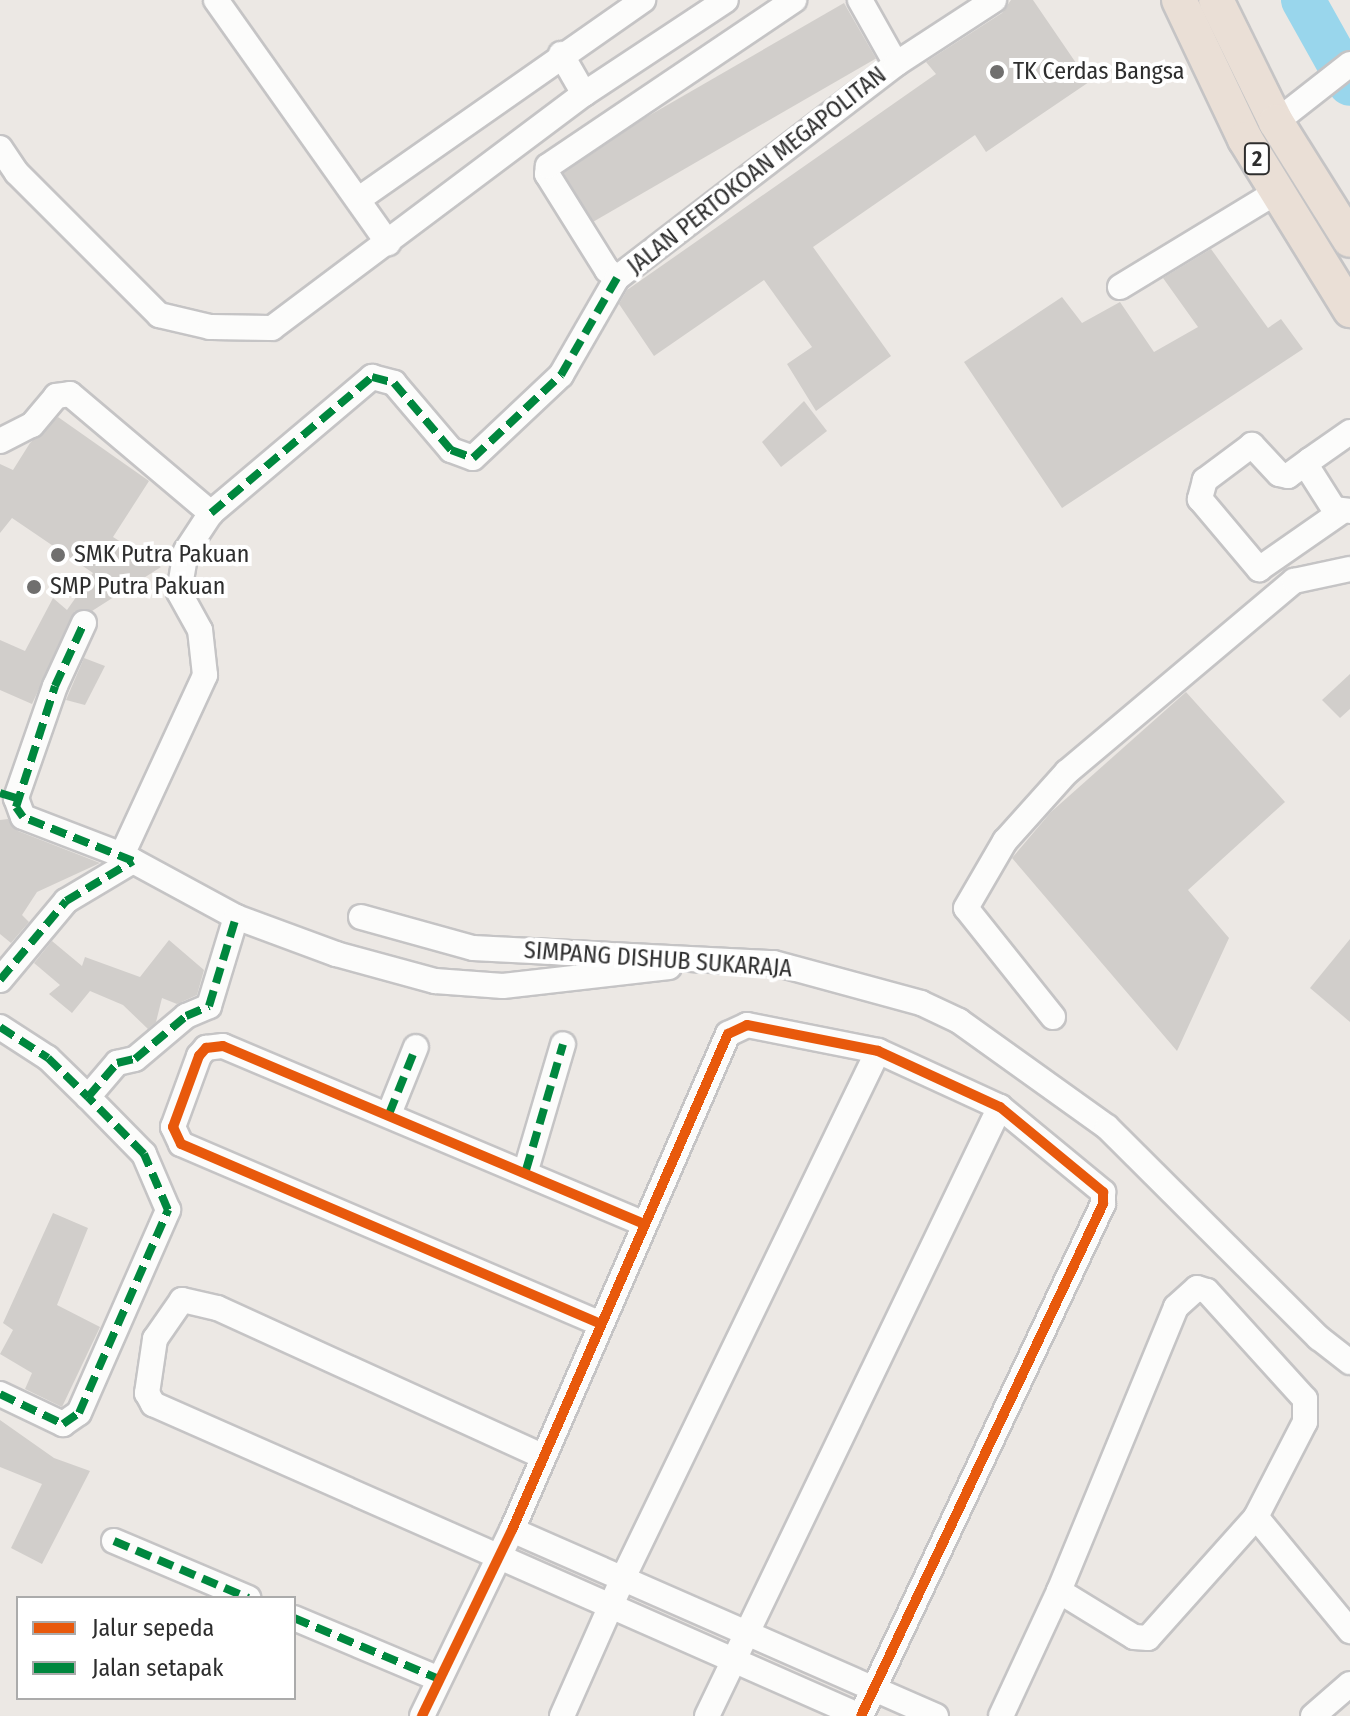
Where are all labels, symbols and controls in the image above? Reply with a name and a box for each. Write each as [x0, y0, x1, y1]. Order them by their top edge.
place label: TK Cerdas Bangsa [1013, 58, 1185, 86]
street label: JALAN PERTOKOAN MEGAPOLITAN [622, 61, 892, 281]
marker: TK Cerdas Bangsa [988, 63, 1006, 81]
road number: 2 [1243, 141, 1271, 177]
place label: SMK Putra Pakuan [74, 541, 250, 569]
marker: SMK Putra Pakuan [49, 546, 67, 564]
place label: SMP Putra Pakuan [50, 573, 225, 601]
marker: SMP Putra Pakuan [25, 578, 43, 596]
street label: SIMPANG DISHUB SUKARAJA [523, 936, 793, 984]
legend [16, 1596, 296, 1700]
text: Jalur sepeda [92, 1614, 214, 1642]
text: Jalan setapak [92, 1654, 223, 1682]

